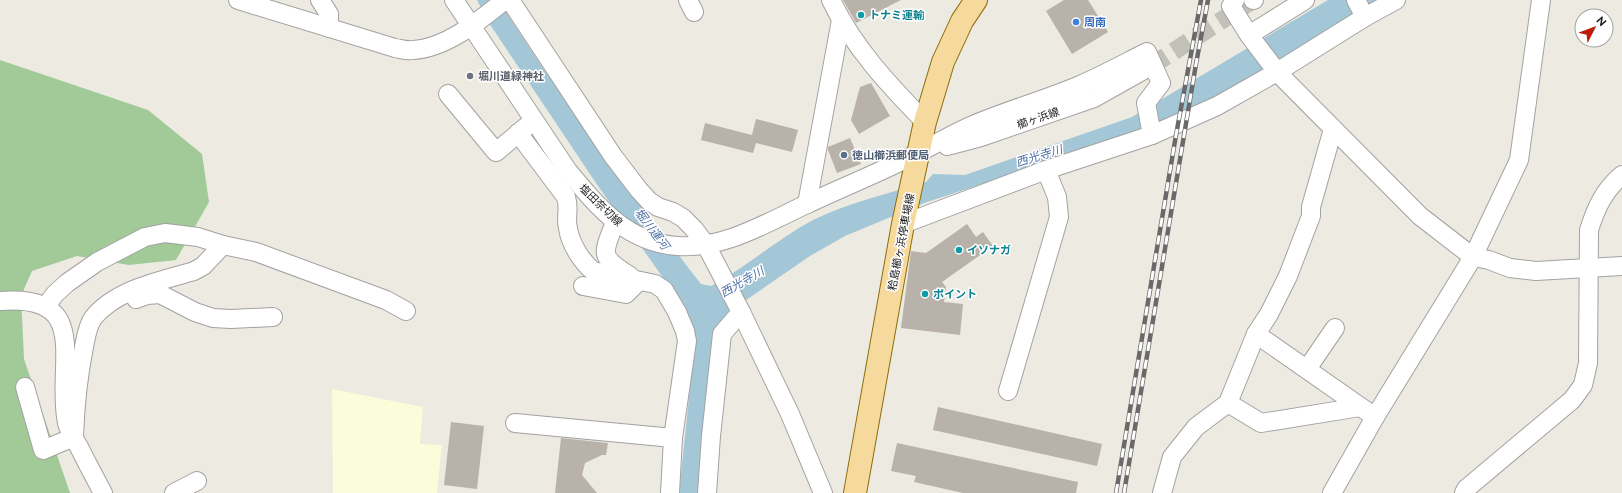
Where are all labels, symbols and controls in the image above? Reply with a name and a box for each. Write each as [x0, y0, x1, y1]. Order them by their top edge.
north arrow [1574, 8, 1614, 48]
place label: トナミ運輸 [869, 9, 925, 22]
marker: トナミ運輸 [856, 10, 866, 20]
text: N [1593, 14, 1609, 29]
place label: 周南 [1084, 16, 1106, 29]
marker: 周南 [1071, 17, 1081, 27]
place label: 堀川道緑神社 [478, 70, 544, 83]
marker: 堀川道緑神社 [465, 71, 475, 81]
street label: 櫛ヶ浜線 [1015, 105, 1061, 132]
water label: 西光寺川 [1014, 142, 1066, 170]
place label: 徳山櫛浜郵便局 [852, 149, 929, 162]
marker: 徳山櫛浜郵便局 [839, 150, 849, 160]
street label: 塩田奈切線 [576, 182, 625, 229]
street label: 粭島櫛ヶ浜停車場線 [886, 192, 917, 292]
water label: 堀川運河 [632, 206, 673, 254]
place label: イソナガ [967, 244, 1011, 257]
marker: イソナガ [954, 245, 964, 255]
water label: 西光寺川 [718, 263, 768, 300]
place label: ポイント [933, 288, 977, 301]
marker: ポイント [920, 289, 930, 299]

